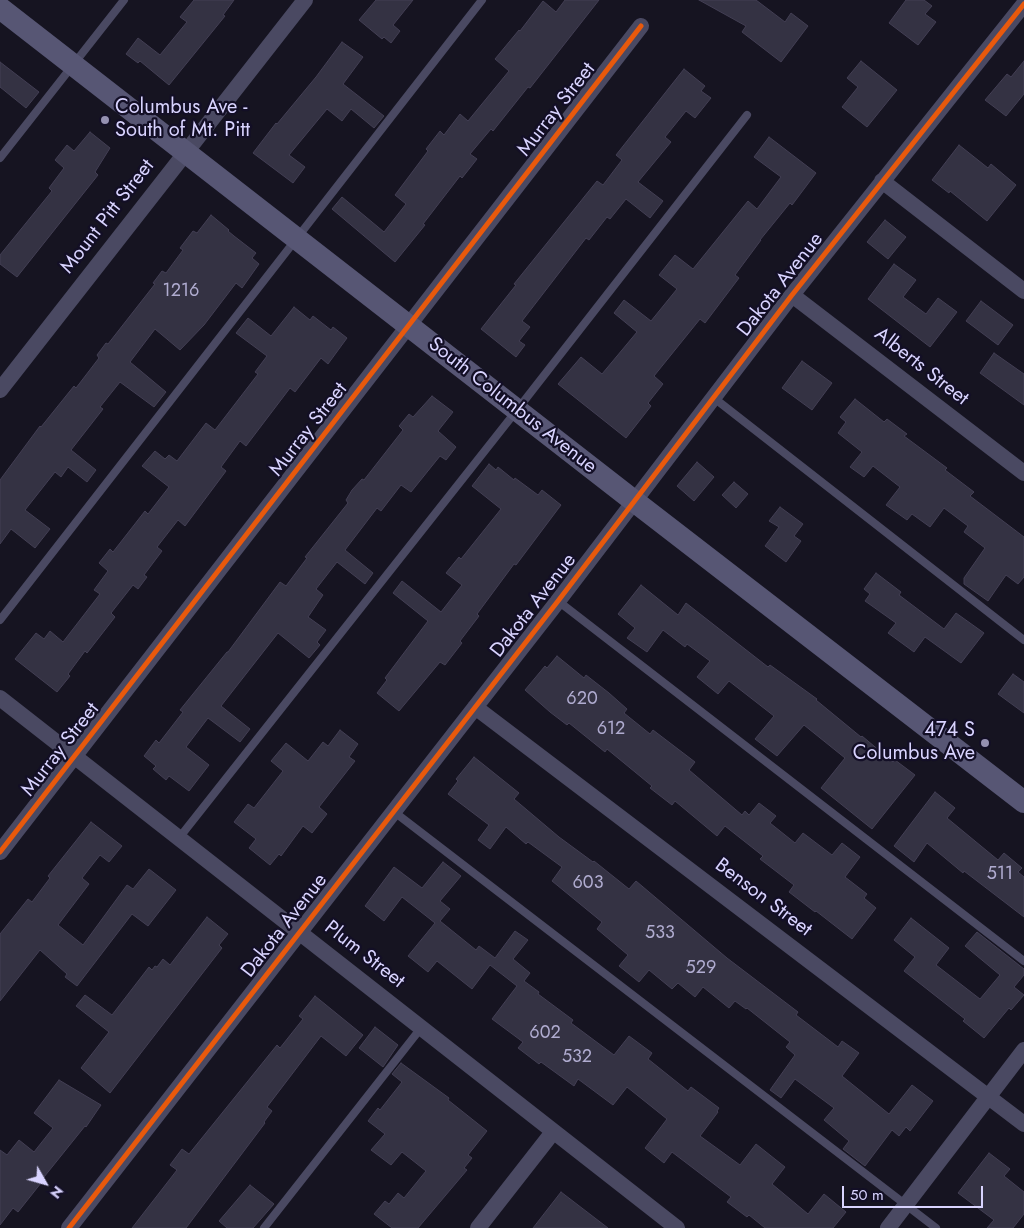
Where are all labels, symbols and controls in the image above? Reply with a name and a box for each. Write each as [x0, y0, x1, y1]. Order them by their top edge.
street label: Murray Street [513, 58, 601, 162]
place label: Columbus Ave - South of Mt. Pitt [115, 96, 250, 143]
marker: Columbus Ave - South of Mt. Pitt [99, 114, 111, 126]
street label: Mount Pitt Street [56, 155, 160, 279]
street label: Dakota Avenue [733, 228, 829, 342]
house number: 1216 [163, 281, 199, 303]
street label: Alberts Street [869, 323, 973, 411]
street label: South Columbus Avenue [423, 333, 601, 479]
street label: Murray Street [265, 378, 353, 482]
street label: Dakota Avenue [486, 549, 582, 663]
house number: 620 [566, 689, 598, 711]
street label: Murray Street [17, 698, 105, 802]
house number: 612 [597, 719, 625, 741]
place label: 474 S Columbus Ave [853, 719, 975, 766]
marker: 474 S Columbus Ave [979, 737, 991, 749]
street label: Benson Street [710, 854, 816, 942]
house number: 511 [987, 864, 1013, 886]
street label: Dakota Avenue [237, 869, 333, 983]
house number: 603 [573, 873, 603, 895]
street label: Plum Street [319, 916, 409, 994]
house number: 533 [645, 923, 675, 945]
house number: 529 [686, 958, 716, 980]
house number: 602 [529, 1023, 561, 1045]
house number: 532 [562, 1047, 592, 1069]
north arrow [20, 1158, 70, 1208]
scale bar [844, 1176, 985, 1208]
text: N [46, 1182, 68, 1203]
text: 50 m [850, 1184, 884, 1206]

